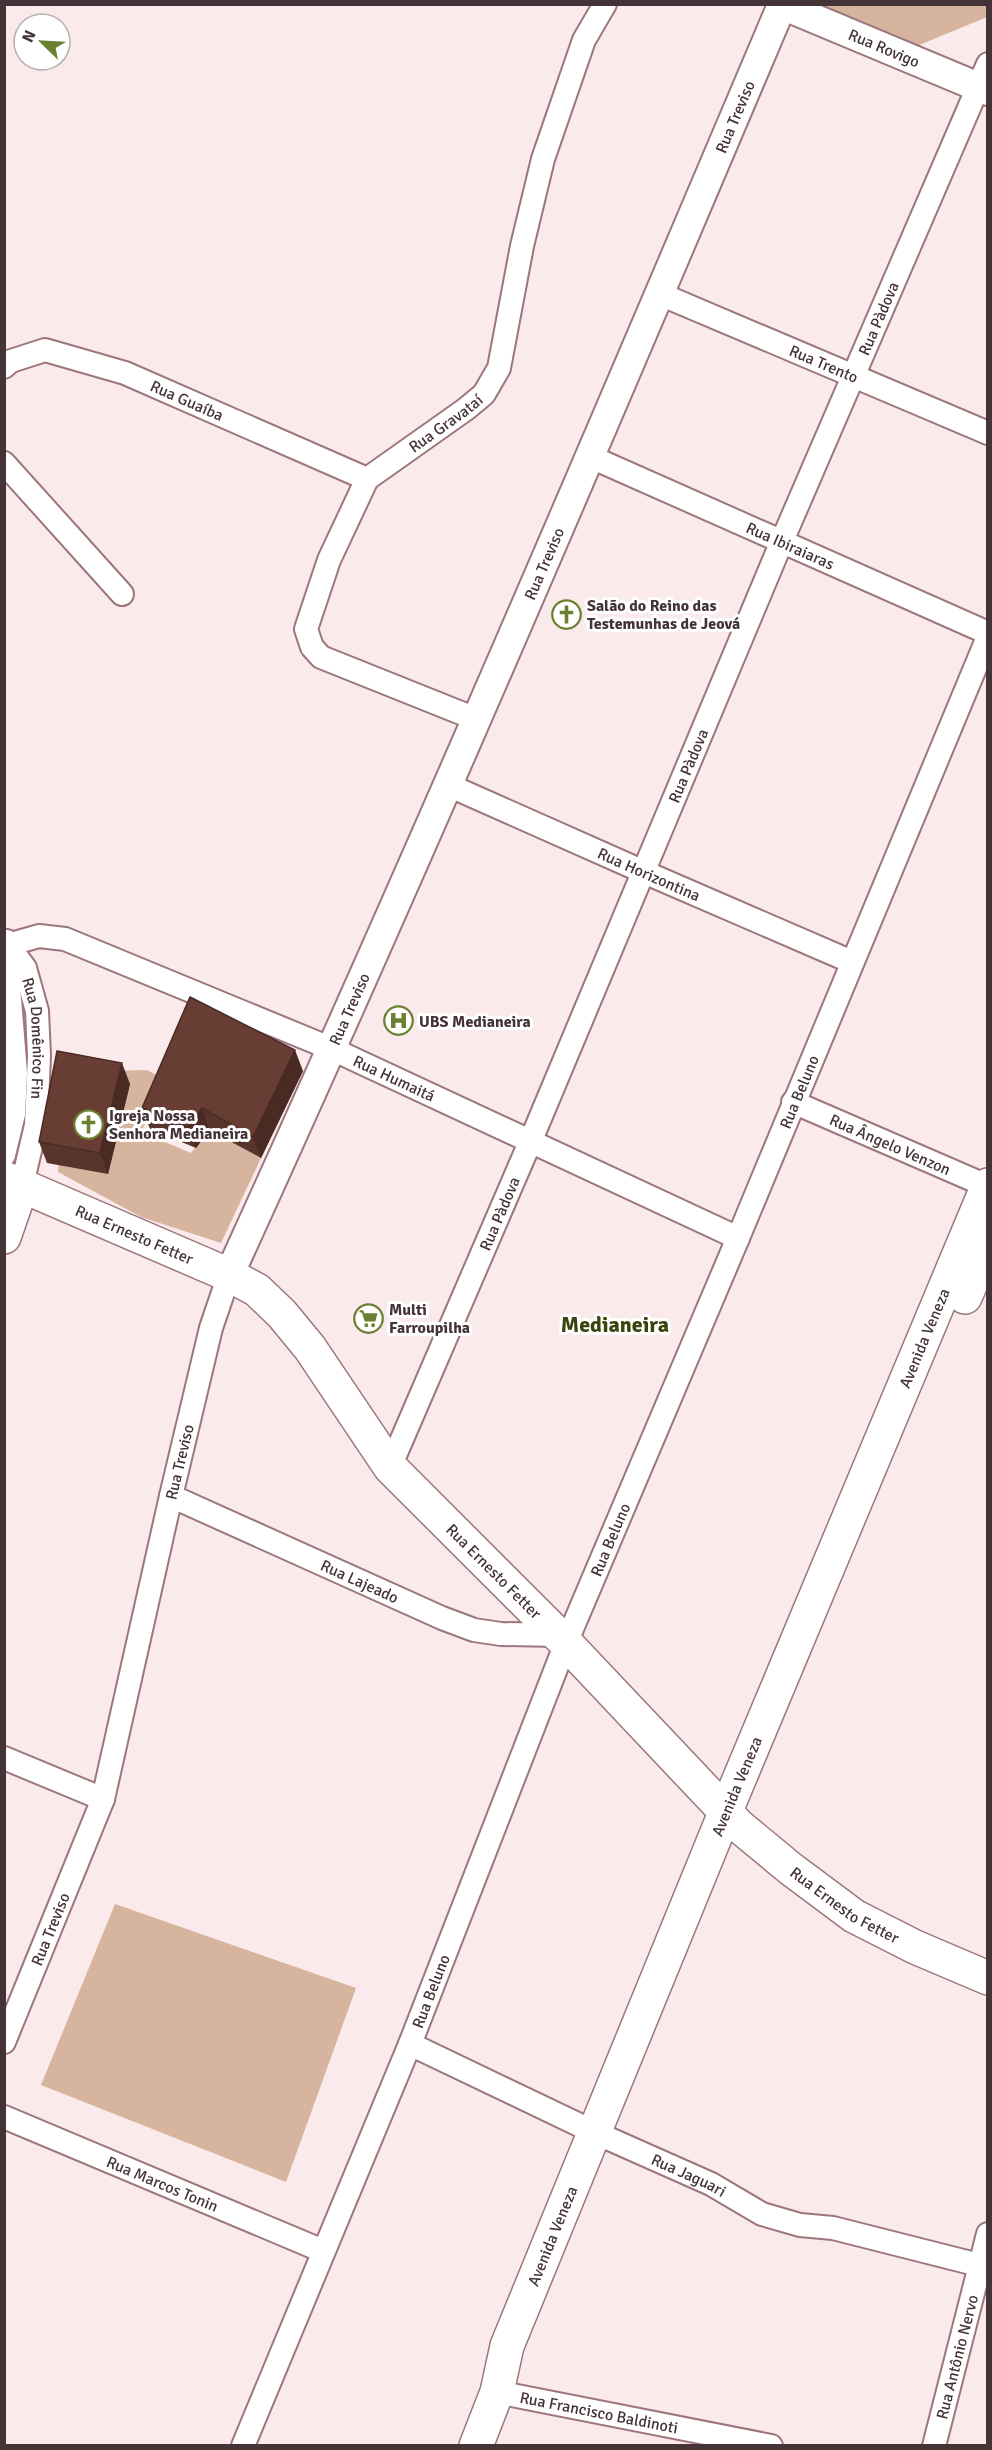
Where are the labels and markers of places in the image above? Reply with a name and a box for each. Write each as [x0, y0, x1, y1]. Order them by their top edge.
place label: Salão do Reino das Testemunhas de Jeová [587, 596, 740, 634]
church icon: Salão do Reino das Testemunhas de Jeová [550, 598, 582, 630]
hospital icon: UBS Medianeira [382, 1005, 414, 1037]
place label: UBS Medianeira [419, 1012, 531, 1032]
place label: Igreja Nossa Senhora Medianeira [109, 1106, 248, 1144]
church icon: Igreja Nossa Senhora Medianeira [72, 1108, 104, 1140]
place label: Multi Farroupilha [389, 1300, 470, 1338]
supermarket icon: Multi Farroupilha [352, 1302, 384, 1334]

